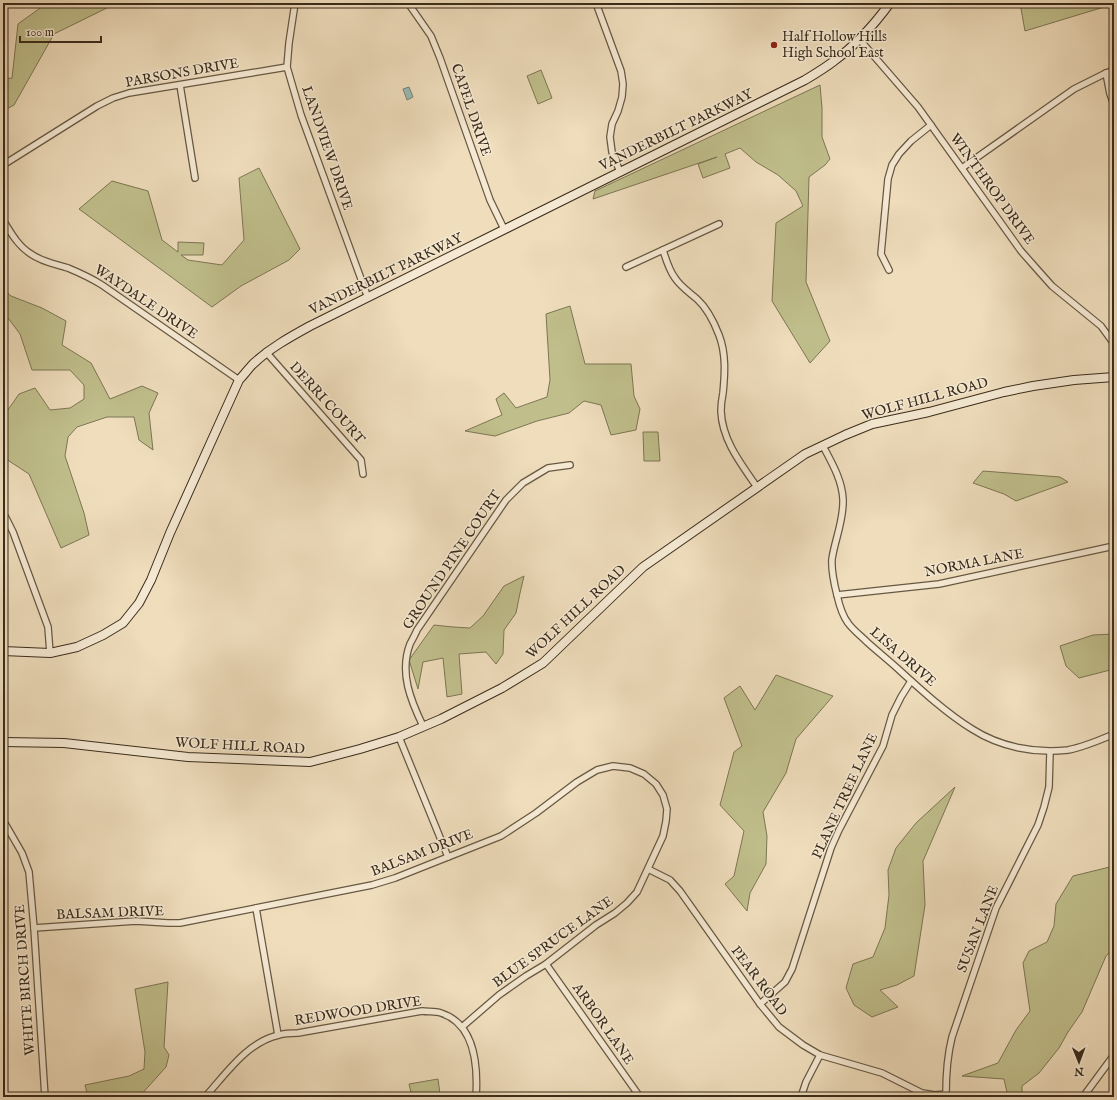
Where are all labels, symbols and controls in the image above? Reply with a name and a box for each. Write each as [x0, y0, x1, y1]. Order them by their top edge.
scale bar [20, 18, 101, 44]
text: 100 m [26, 25, 54, 40]
place label: Half Hollow Hills High School East [782, 28, 887, 62]
marker: Half Hollow Hills High School East [769, 40, 779, 50]
street label: PARSONS DRIVE [124, 54, 241, 92]
street label: CAPEL DRIVE [447, 61, 495, 159]
street label: LANDVIEW DRIVE [297, 83, 357, 213]
street label: VANDERBILT PARKWAY [595, 84, 757, 175]
street label: WINTHROP DRIVE [946, 130, 1039, 248]
street label: VANDERBILT PARKWAY [305, 228, 467, 319]
street label: WAYDALE DRIVE [91, 261, 202, 344]
street label: DERRI COURT [285, 358, 369, 449]
street label: WOLF HILL ROAD [860, 374, 990, 424]
street label: GROUND PINE COURT [399, 486, 506, 633]
street label: NORMA LANE [923, 544, 1026, 581]
street label: WOLF HILL ROAD [522, 561, 630, 663]
street label: LISA DRIVE [866, 623, 940, 691]
street label: PLANE TREE LANE [808, 730, 882, 862]
street label: WOLF HILL ROAD [175, 734, 305, 758]
street label: BALSAM DRIVE [368, 825, 476, 881]
street label: SUSAN LANE [953, 883, 1003, 975]
street label: BLUE SPRUCE LANE [489, 892, 617, 992]
street label: BALSAM DRIVE [56, 902, 165, 924]
street label: WHITE BIRCH DRIVE [11, 904, 39, 1056]
street label: PEAR ROAD [727, 942, 791, 1020]
street label: ARBOR LANE [568, 979, 638, 1069]
street label: REDWOOD DRIVE [293, 992, 423, 1030]
north arrow [1059, 1042, 1099, 1082]
text: N [1074, 1064, 1085, 1078]

